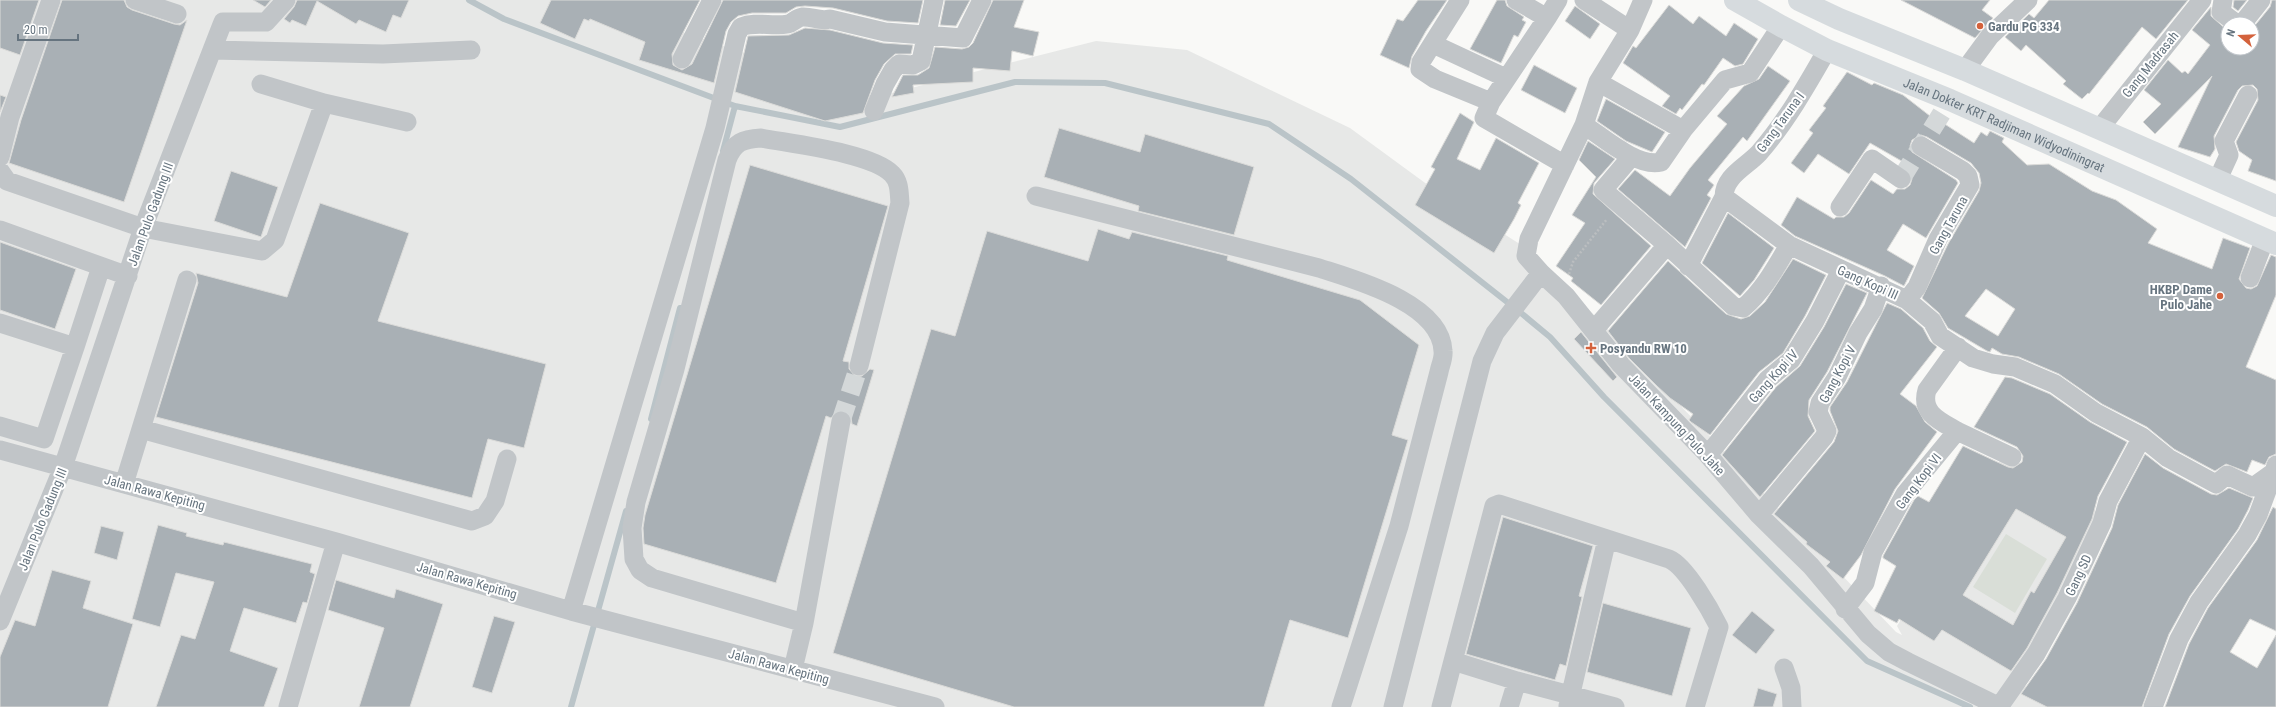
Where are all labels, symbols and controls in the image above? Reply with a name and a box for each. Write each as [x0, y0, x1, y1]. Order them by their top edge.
scale bar [18, 16, 78, 42]
north arrow [2220, 16, 2260, 56]
place label: Gardu PG 334 [1988, 19, 2060, 34]
marker: Gardu PG 334 [1975, 21, 1985, 31]
text: 20 m [24, 23, 48, 37]
text: N [2224, 27, 2238, 38]
street label: Gang Madrasah [2119, 28, 2182, 100]
street label: Jalan Dokter KRT Radjiman Widyodiningrat [1901, 75, 2107, 175]
street label: Gang Taruna I [1754, 89, 1807, 155]
street label: Jalan Pulo Gadung III [125, 160, 176, 268]
street label: Gang Taruna [1926, 193, 1971, 257]
street label: Gang Kopi III [1835, 262, 1901, 303]
place label: HKBP Dame Pulo Jahe [2150, 282, 2212, 312]
marker: HKBP Dame Pulo Jahe [2215, 291, 2225, 301]
place label: Posyandu RW 10 [1600, 341, 1687, 356]
marker: Posyandu RW 10 [1585, 342, 1597, 354]
street label: Gang Kopi V [1816, 342, 1859, 405]
street label: Gang Kopi IV [1746, 346, 1801, 406]
street label: Jalan Kampung Pulo Jahe [1626, 370, 1728, 478]
street label: Gang Kopi VI [1893, 450, 1944, 512]
street label: Jalan Pulo Gadung III [15, 466, 70, 573]
street label: Jalan Rawa Kepiting [103, 472, 207, 513]
street label: Gang SD [2062, 552, 2094, 598]
street label: Jalan Rawa Kepiting [415, 559, 519, 602]
street label: Jalan Rawa Kepiting [727, 646, 831, 687]

